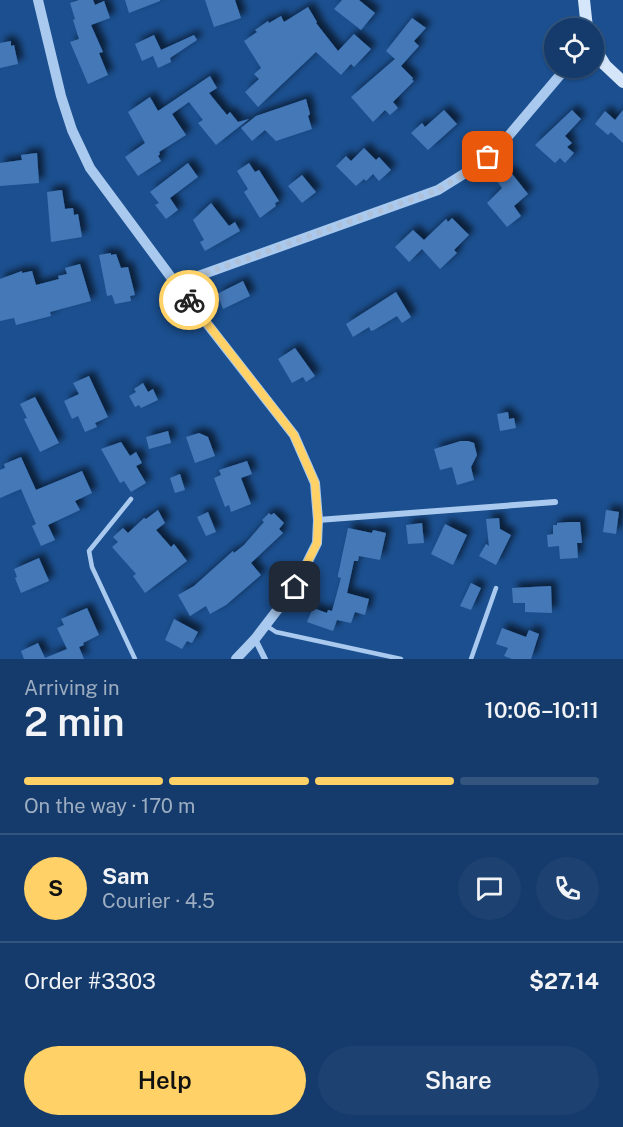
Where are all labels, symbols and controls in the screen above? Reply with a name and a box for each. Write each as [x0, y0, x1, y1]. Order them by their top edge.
map controls [544, 18, 604, 78]
button: locate [544, 18, 604, 78]
pin [462, 131, 513, 182]
icon: bag [471, 140, 504, 173]
courier [159, 270, 219, 330]
icon: bike [173, 284, 206, 317]
pin [269, 561, 320, 612]
icon: home [278, 570, 311, 603]
text: Arriving in [24, 676, 119, 700]
text: 10:06–10:11 [485, 697, 599, 723]
text: 2 min [24, 699, 125, 745]
text: On the way · 170 m [24, 794, 195, 818]
button: chat [458, 857, 521, 920]
button: phone [536, 857, 599, 920]
text: Sam [102, 863, 149, 889]
text: S [48, 875, 63, 901]
text: Courier · 4.5 [102, 889, 215, 913]
text: Order #3303 [24, 968, 156, 994]
text: $27.14 [529, 968, 599, 994]
button: Help [24, 1046, 306, 1115]
button: Share [318, 1046, 599, 1115]

